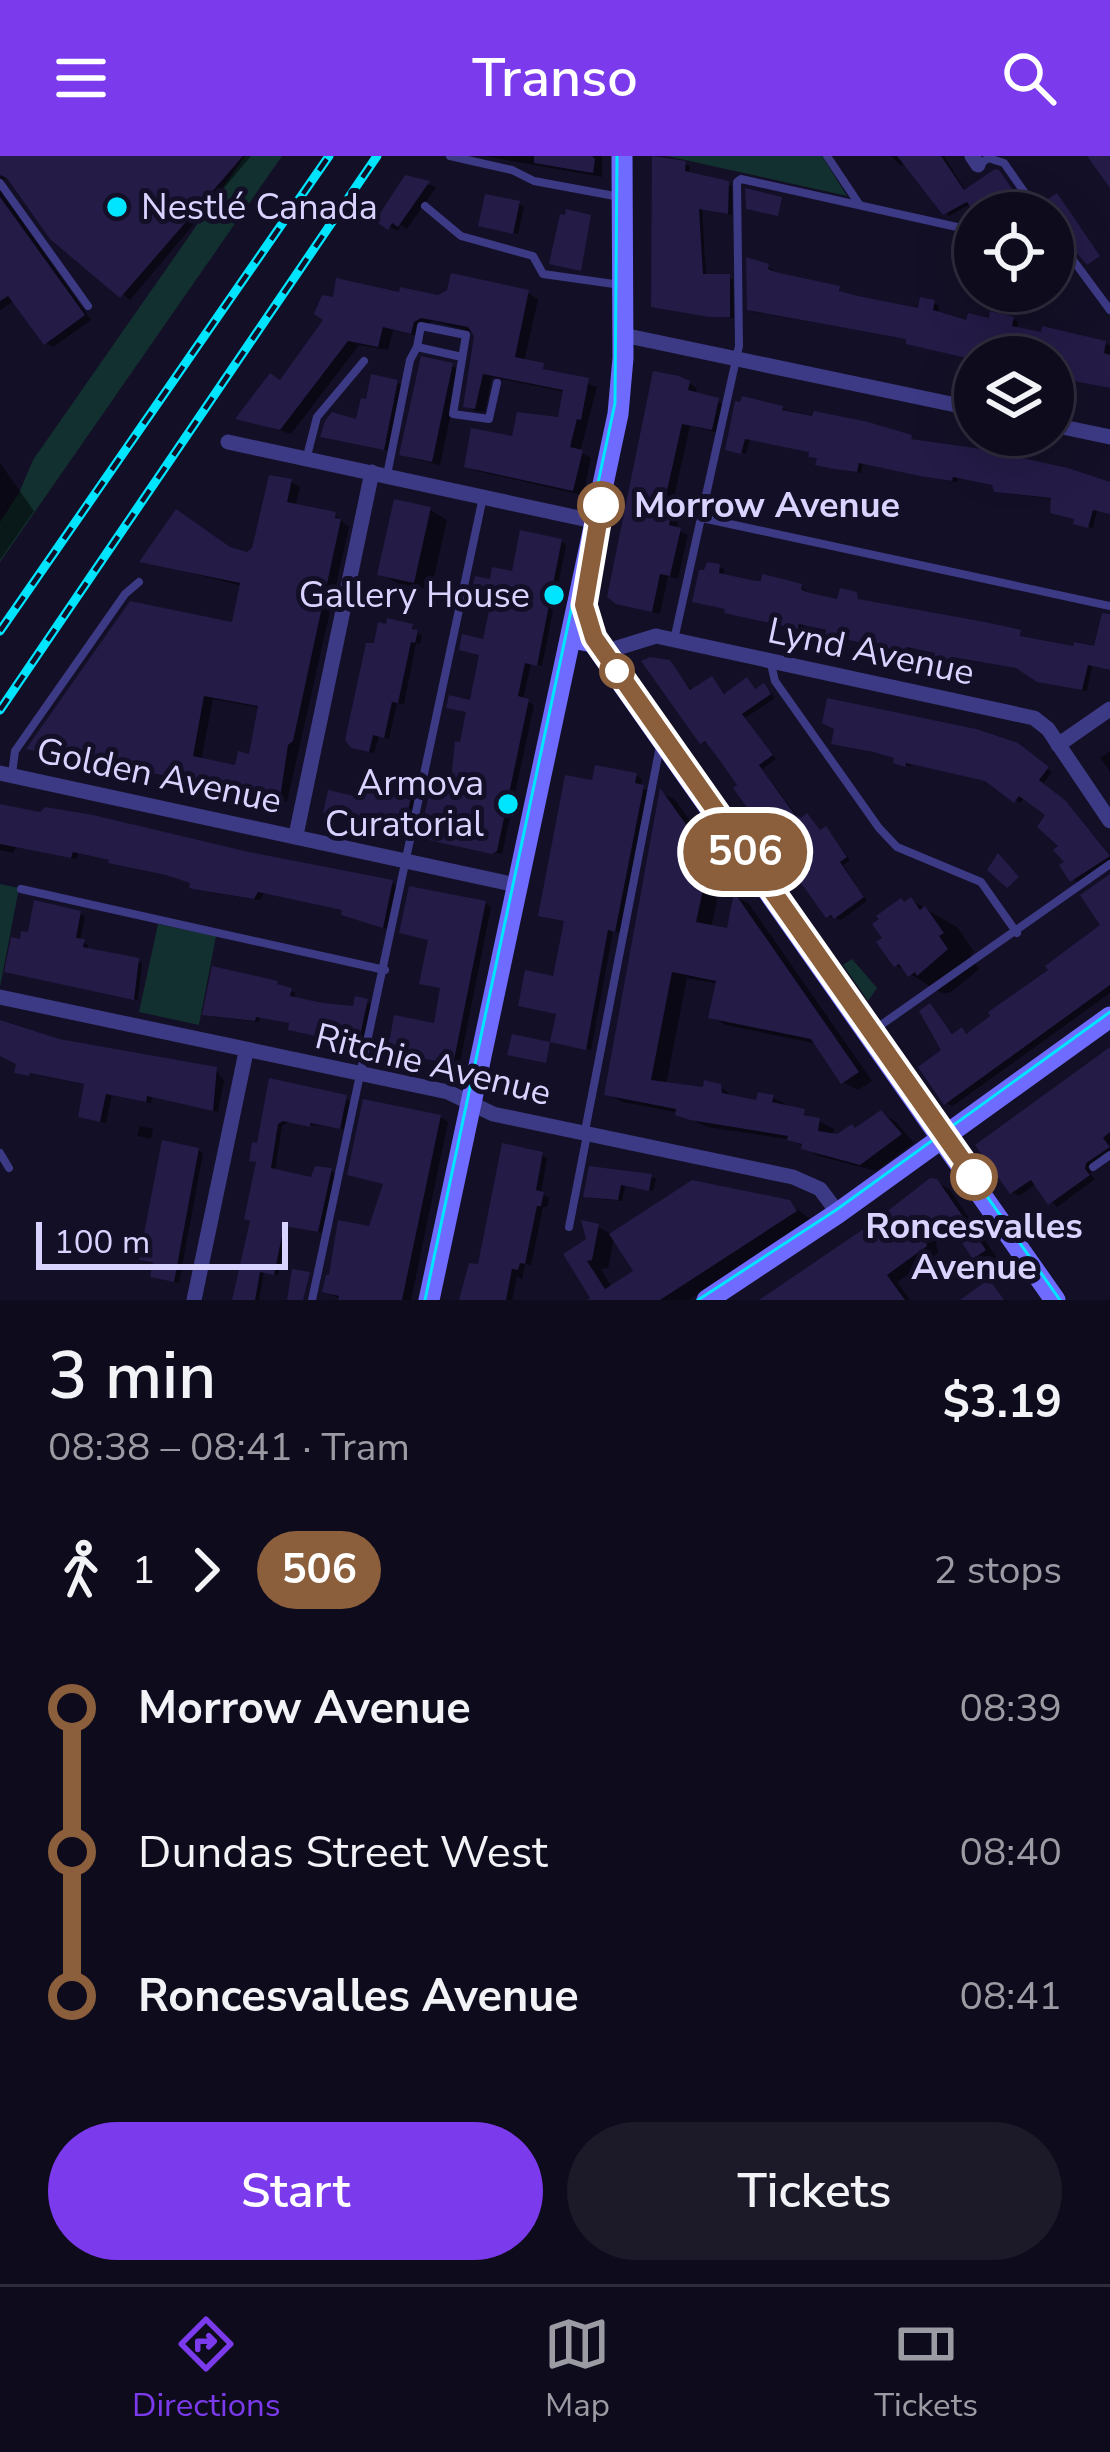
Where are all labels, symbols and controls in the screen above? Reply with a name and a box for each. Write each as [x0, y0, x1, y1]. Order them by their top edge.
text: Transo [472, 41, 638, 115]
icon: menu [48, 45, 114, 111]
icon: search [996, 45, 1062, 111]
place label: Nestlé Canada [141, 183, 378, 232]
map controls [954, 192, 1074, 456]
button: locate [954, 192, 1074, 312]
marker: Nestlé Canada [104, 194, 130, 220]
button: layers [954, 336, 1074, 456]
place label: Morrow Avenue [634, 481, 900, 530]
marker: Morrow Avenue [579, 483, 623, 527]
place label: Gallery House [299, 571, 530, 620]
marker: Gallery House [541, 582, 567, 608]
street label: Lynd Avenue [763, 606, 979, 698]
unlabelled marker [601, 655, 633, 687]
street label: Golden Avenue [32, 726, 286, 826]
place label: Armova Curatorial [325, 759, 484, 849]
marker: Armova Curatorial [495, 791, 521, 817]
line badge: 506 [676, 813, 814, 891]
text: 506 [707, 823, 783, 880]
street label: Ritchie Avenue [310, 1012, 556, 1118]
marker: Roncesvalles Avenue [952, 1155, 996, 1199]
place label: Roncesvalles Avenue [865, 1202, 1083, 1292]
scale bar [36, 1216, 288, 1269]
text: 100 m [54, 1220, 150, 1265]
text: 3 min [48, 1331, 216, 1421]
text: $3.19 [943, 1372, 1062, 1433]
text: 08:38 – 08:41 · Tram [48, 1421, 410, 1474]
icon: walk [48, 1537, 114, 1603]
icon: forward [173, 1537, 239, 1603]
text: 506 [281, 1541, 357, 1598]
text: 1 [132, 1544, 155, 1597]
text: 2 stops [933, 1544, 1062, 1597]
text: Morrow Avenue [138, 1678, 471, 1739]
text: 08:39 [960, 1682, 1062, 1735]
text: Dundas Street West [138, 1822, 548, 1883]
text: 08:40 [960, 1826, 1062, 1879]
text: Roncesvalles Avenue [138, 1966, 579, 2027]
text: 08:41 [960, 1970, 1062, 2023]
button: Start [48, 2122, 543, 2260]
button: Tickets [567, 2122, 1062, 2260]
tab: Directions [132, 2311, 281, 2428]
tab: Map [544, 2311, 610, 2428]
tab: Tickets [874, 2311, 978, 2428]

